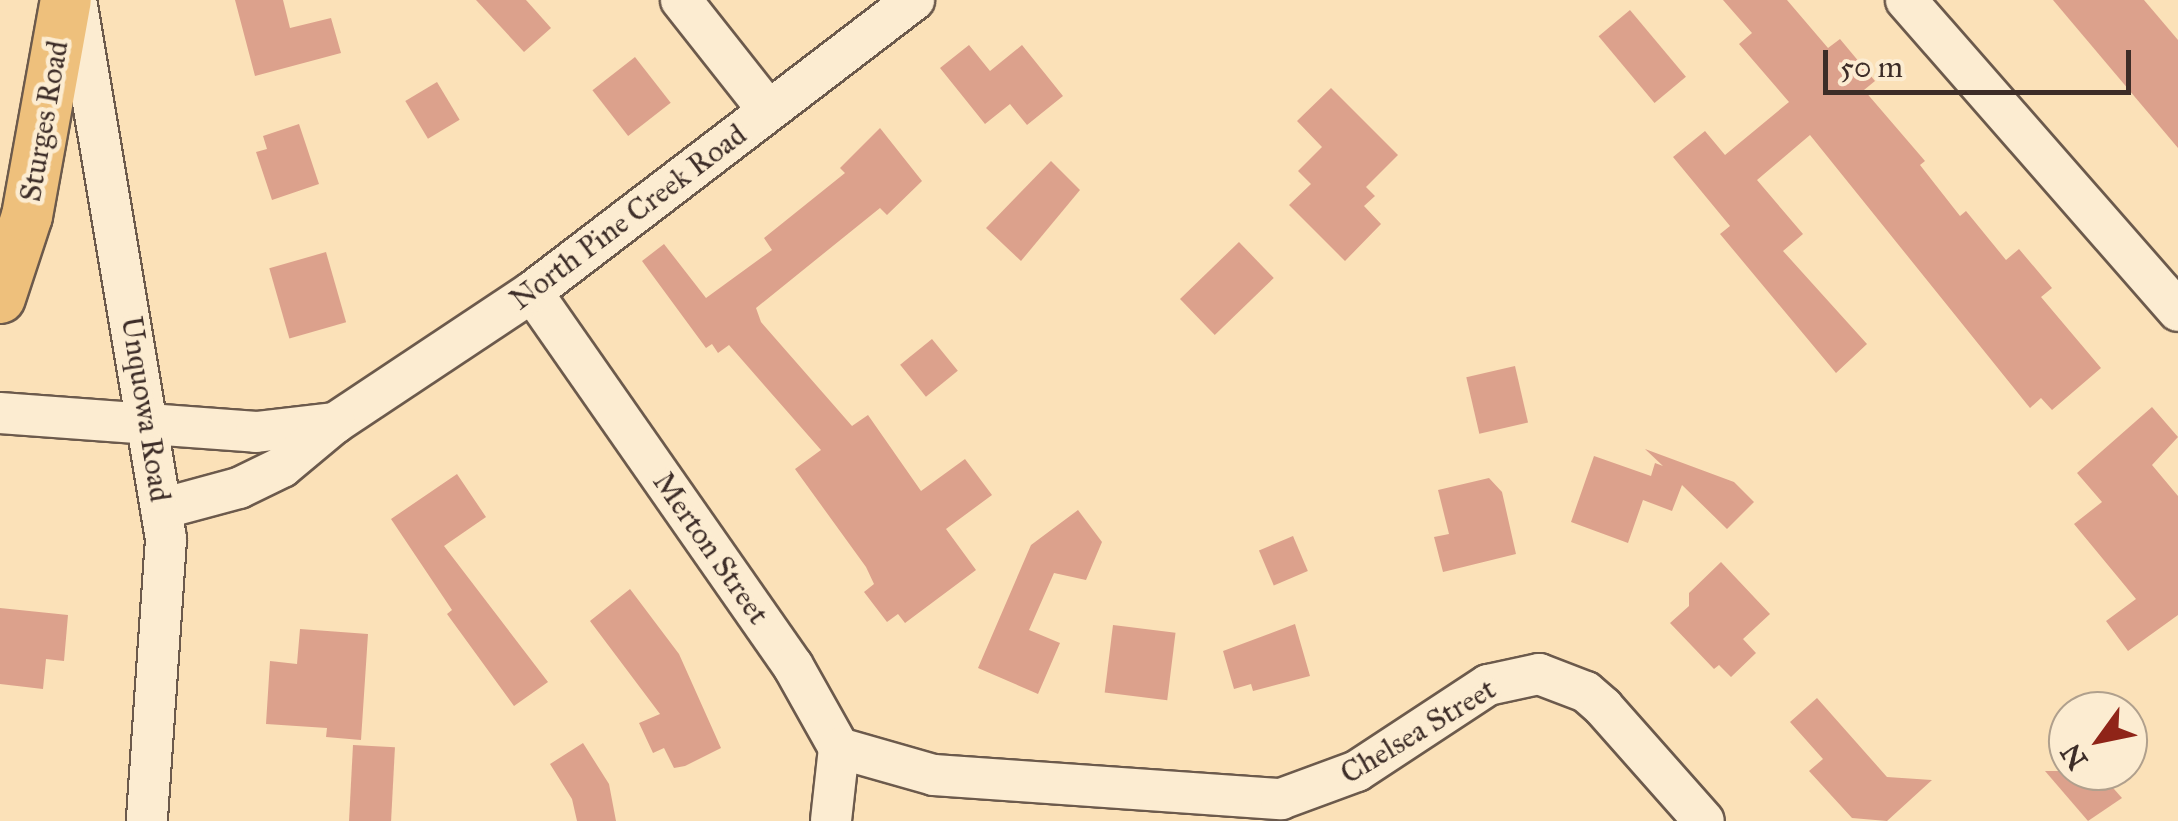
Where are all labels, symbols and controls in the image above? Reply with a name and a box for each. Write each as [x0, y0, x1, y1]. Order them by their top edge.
scale bar [1828, 30, 2136, 92]
street label: Sturges Road [12, 38, 76, 204]
text: 50 m [1840, 49, 1903, 85]
street label: North Pine Creek Road [503, 116, 753, 318]
street label: Unquowa Road [114, 314, 178, 504]
street label: Merton Street [645, 465, 777, 631]
street label: Chelsea Street [1334, 671, 1502, 791]
north arrow [2048, 691, 2148, 791]
text: N [2053, 737, 2095, 776]

